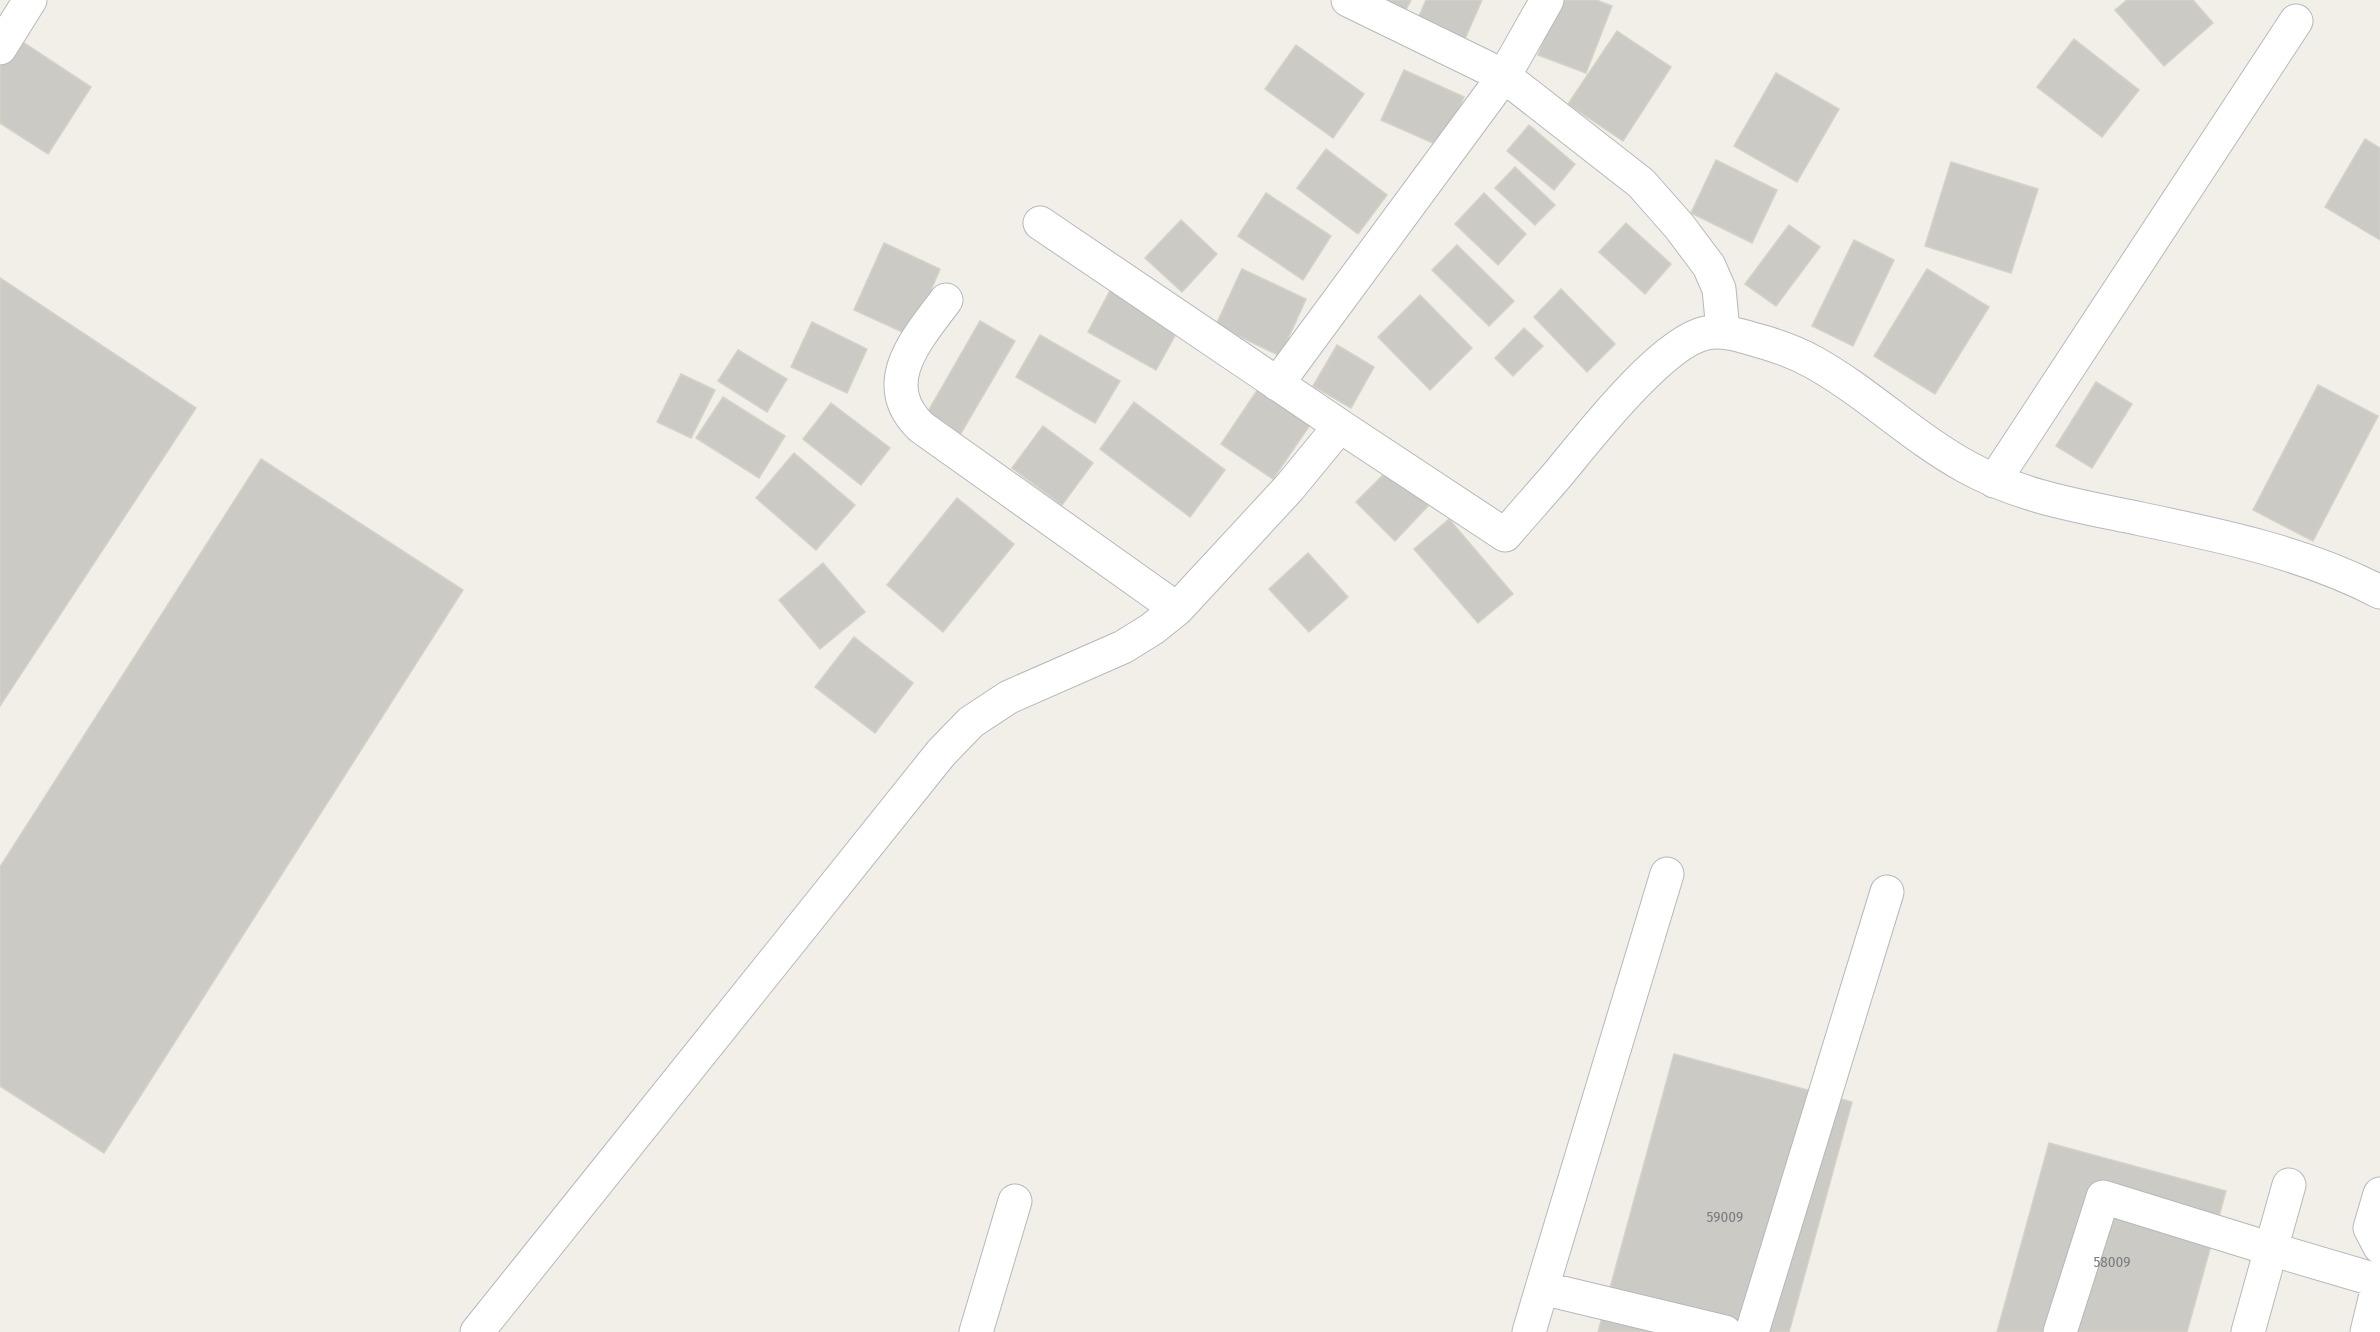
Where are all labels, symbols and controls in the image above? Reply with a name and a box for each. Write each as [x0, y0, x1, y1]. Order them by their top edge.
house number: 59009 [1707, 1208, 1743, 1226]
house number: 58009 [2093, 1253, 2131, 1271]

